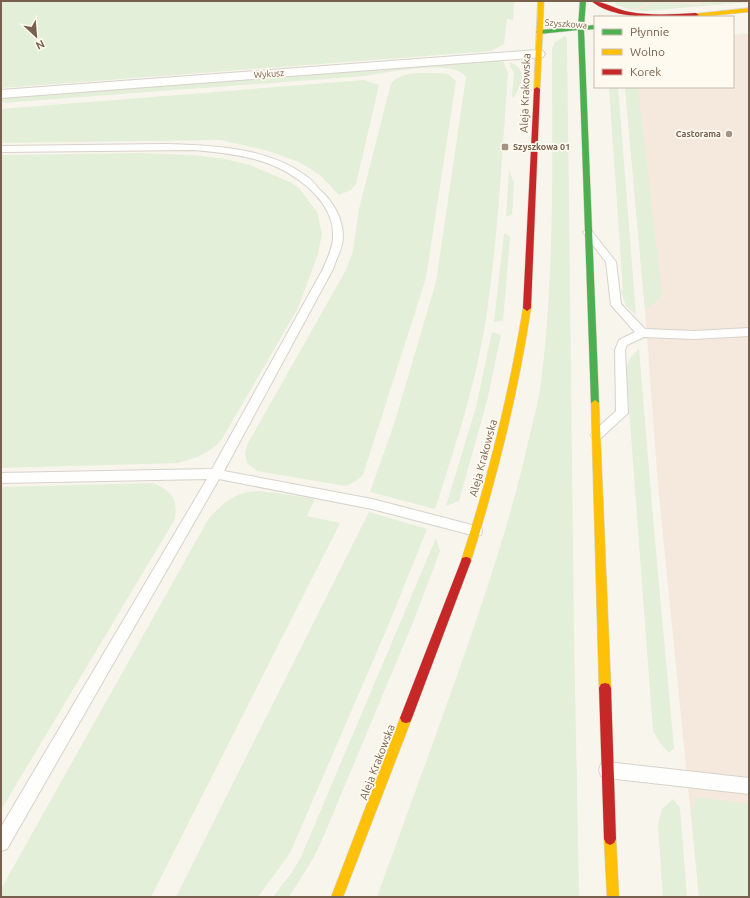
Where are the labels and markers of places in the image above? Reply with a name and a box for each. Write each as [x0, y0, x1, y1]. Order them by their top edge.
place label: Castorama [676, 129, 721, 139]
marker: Castorama [724, 129, 734, 139]
marker: Szyszkowa 01 [500, 142, 510, 152]
place label: Szyszkowa 01 [513, 142, 570, 152]

